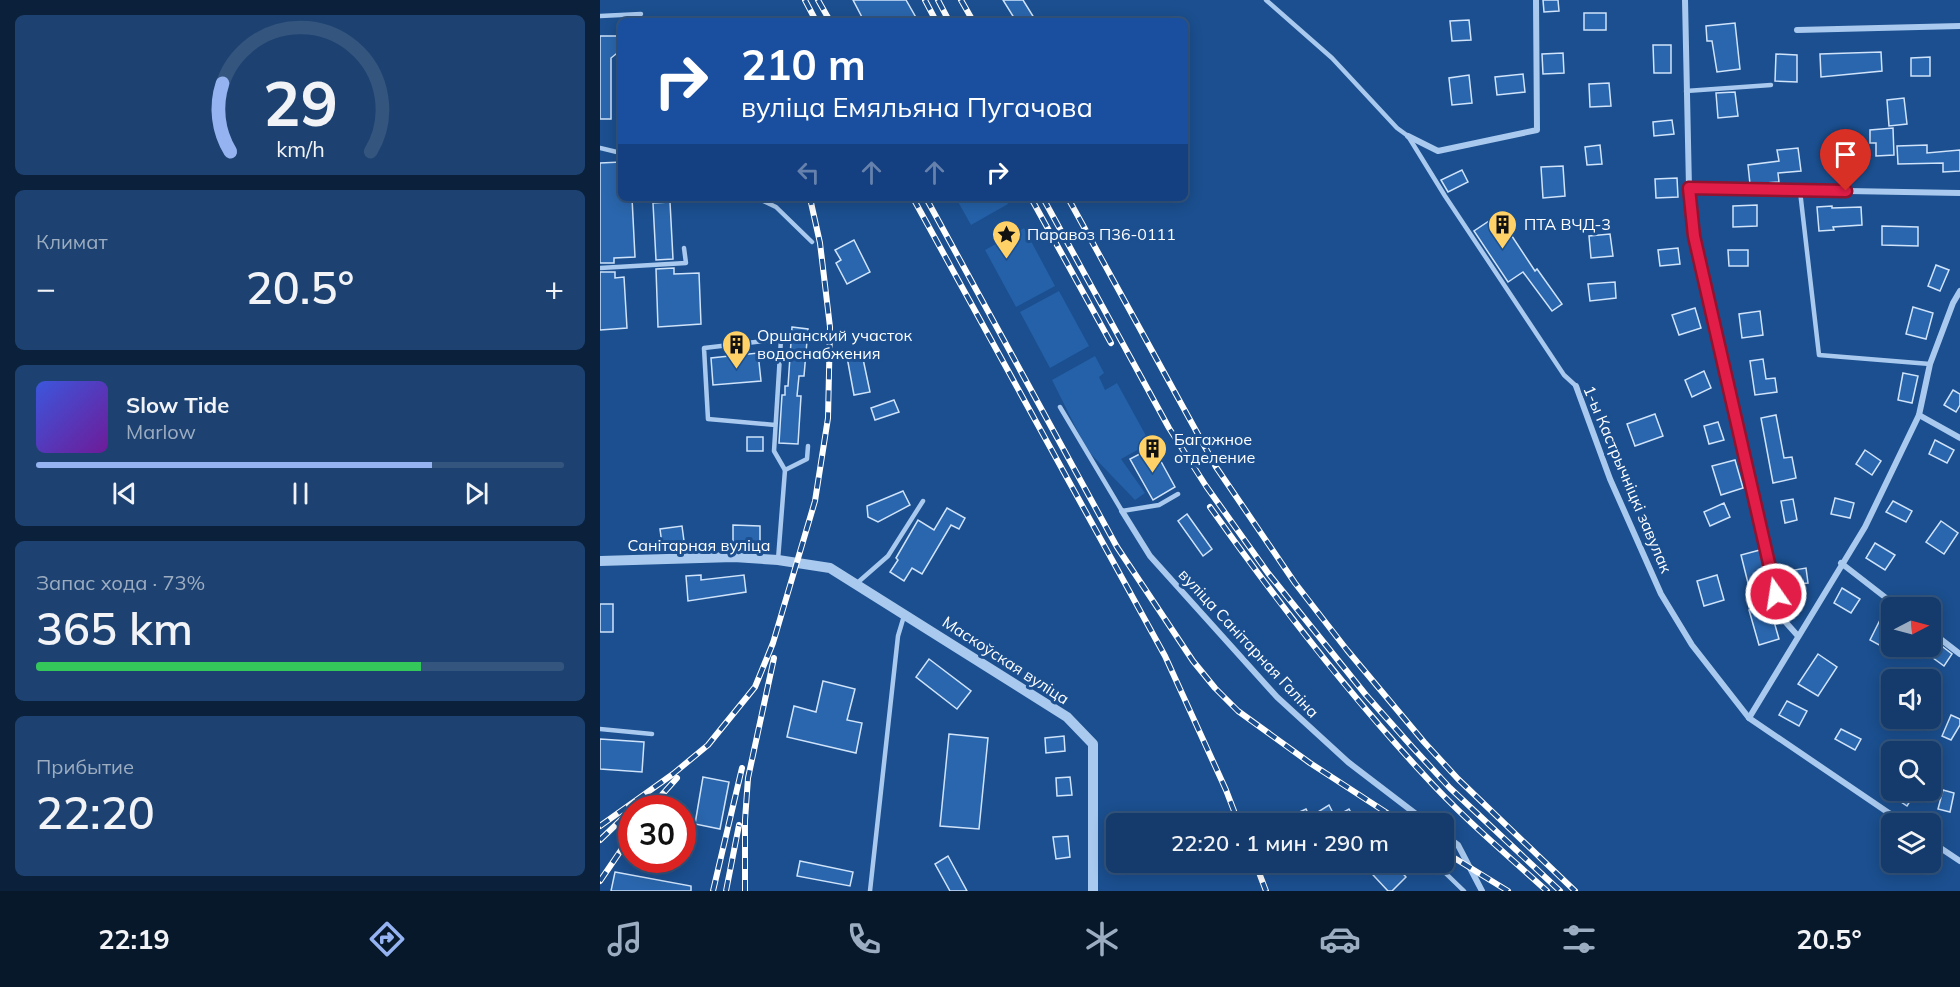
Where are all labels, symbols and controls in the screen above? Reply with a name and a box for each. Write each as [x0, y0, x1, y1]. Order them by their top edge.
text: 210 m [741, 38, 866, 91]
icon: right [642, 42, 720, 120]
text: 29 [263, 63, 337, 142]
text: вуліца Емяльяна Пугачова [741, 90, 1093, 124]
pin [1820, 129, 1871, 191]
text: km/h [276, 135, 324, 162]
icon: arrive [1829, 138, 1862, 171]
icon: left [792, 156, 825, 189]
icon: ahead [855, 156, 888, 189]
icon: ahead [918, 156, 951, 189]
icon: right [981, 156, 1014, 189]
building icon: ПТА ВЧД-3 [1487, 208, 1519, 250]
place label: ПТА ВЧД-3 [1524, 214, 1611, 234]
place icon: Паравоз П36-0111 [990, 218, 1022, 260]
place label: Паравоз П36-0111 [1027, 224, 1176, 244]
text: Климат [36, 229, 108, 254]
text: 20.5° [246, 259, 354, 315]
text: − [36, 267, 56, 308]
text: + [544, 267, 564, 308]
place label: Оршанский участок водоснабжения [757, 325, 912, 363]
building icon: Оршанский участок водоснабжения [720, 328, 752, 370]
street label: 1-ы Кастрычніцкі завулак [1579, 382, 1677, 576]
text: Slow Tide [126, 391, 229, 419]
text: Marlow [126, 419, 196, 444]
place label: Багажное отделение [1174, 429, 1255, 467]
building icon: Багажное отделение [1137, 432, 1169, 474]
icon: previous [108, 477, 141, 510]
icon: pause [284, 477, 317, 510]
icon: next [460, 477, 493, 510]
street label: Санітарная вуліца [627, 535, 771, 555]
position arrow [1744, 562, 1808, 626]
street label: вуліца Санітарная Галіна [1175, 564, 1323, 722]
text: Запас хода · 73% [36, 570, 205, 595]
north arrow [1881, 597, 1941, 657]
map controls [1881, 597, 1941, 873]
text: 365 km [36, 600, 193, 656]
street label: Маскоўская вуліца [939, 611, 1073, 709]
button: sound [1881, 669, 1941, 729]
button: search [1881, 741, 1941, 801]
text: Прибытие [36, 754, 134, 779]
text: 22:20 [36, 784, 155, 840]
speed limit sign: 30 [618, 795, 696, 873]
button: layers [1881, 813, 1941, 873]
text: 22:20 · 1 мин · 290 m [1171, 829, 1389, 857]
icon: directions [366, 918, 408, 960]
icon: music [604, 918, 646, 960]
icon: phone [843, 918, 885, 960]
icon: climate [1081, 918, 1123, 960]
icon: car [1319, 918, 1361, 960]
icon: filters [1558, 918, 1600, 960]
text: 22:19 [98, 922, 170, 956]
text: 20.5° [1796, 922, 1862, 956]

